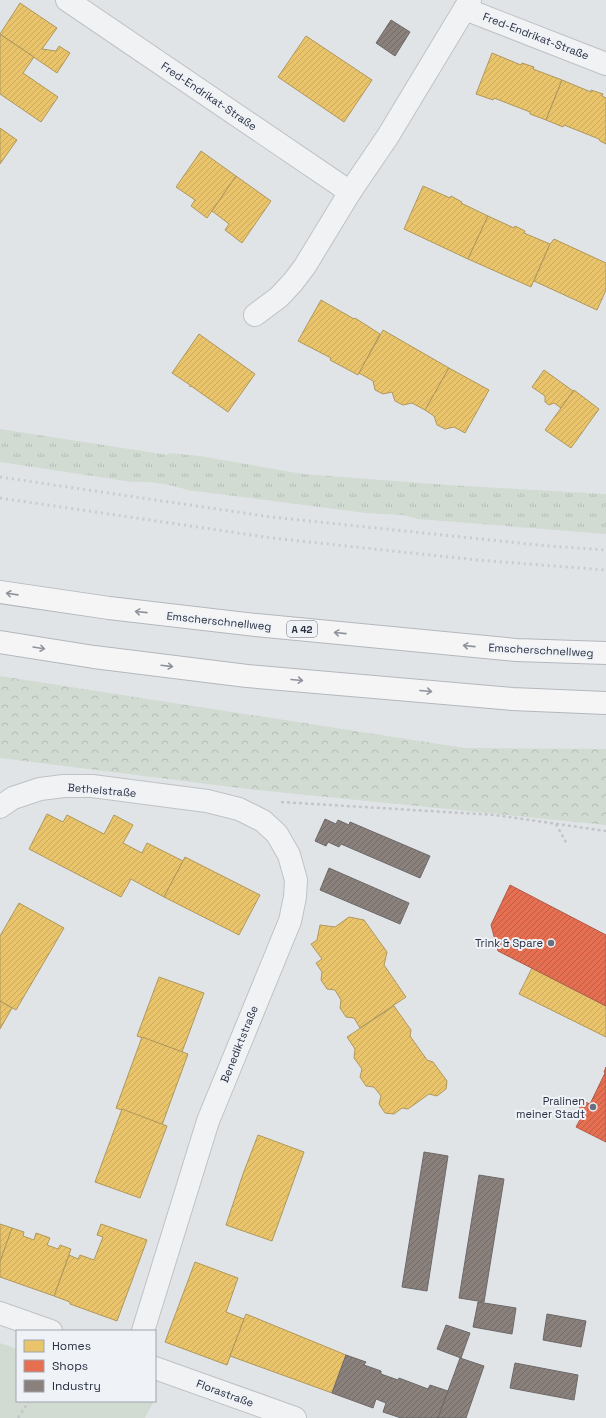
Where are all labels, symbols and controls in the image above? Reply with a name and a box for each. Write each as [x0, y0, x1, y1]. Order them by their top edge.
street label: Fred-Endrikat-Straße [481, 9, 591, 63]
street label: Fred-Endrikat-Straße [158, 59, 260, 133]
one-way arrow [6, 590, 19, 598]
one-way arrow [135, 608, 148, 616]
street label: Emscherschnellweg [166, 609, 272, 633]
road number: A 42 [287, 621, 317, 637]
one-way arrow [334, 629, 347, 637]
street label: Emscherschnellweg [488, 640, 594, 660]
one-way arrow [463, 642, 476, 649]
one-way arrow [32, 644, 45, 652]
one-way arrow [160, 662, 173, 670]
one-way arrow [290, 677, 303, 684]
one-way arrow [419, 688, 432, 695]
street label: Bethelstraße [67, 780, 137, 800]
place label: Trink & Spare [475, 936, 543, 950]
marker: Trink & Spare [546, 938, 556, 948]
street label: Benediktstraße [217, 1003, 261, 1085]
place label: Pralinen meiner Stadt [516, 1094, 585, 1121]
marker: Pralinen meiner Stadt [588, 1102, 598, 1112]
legend [16, 1330, 156, 1402]
text: Homes [52, 1338, 91, 1354]
text: Shops [52, 1358, 88, 1374]
street label: Florastraße [194, 1376, 256, 1410]
text: Industry [52, 1378, 101, 1394]

